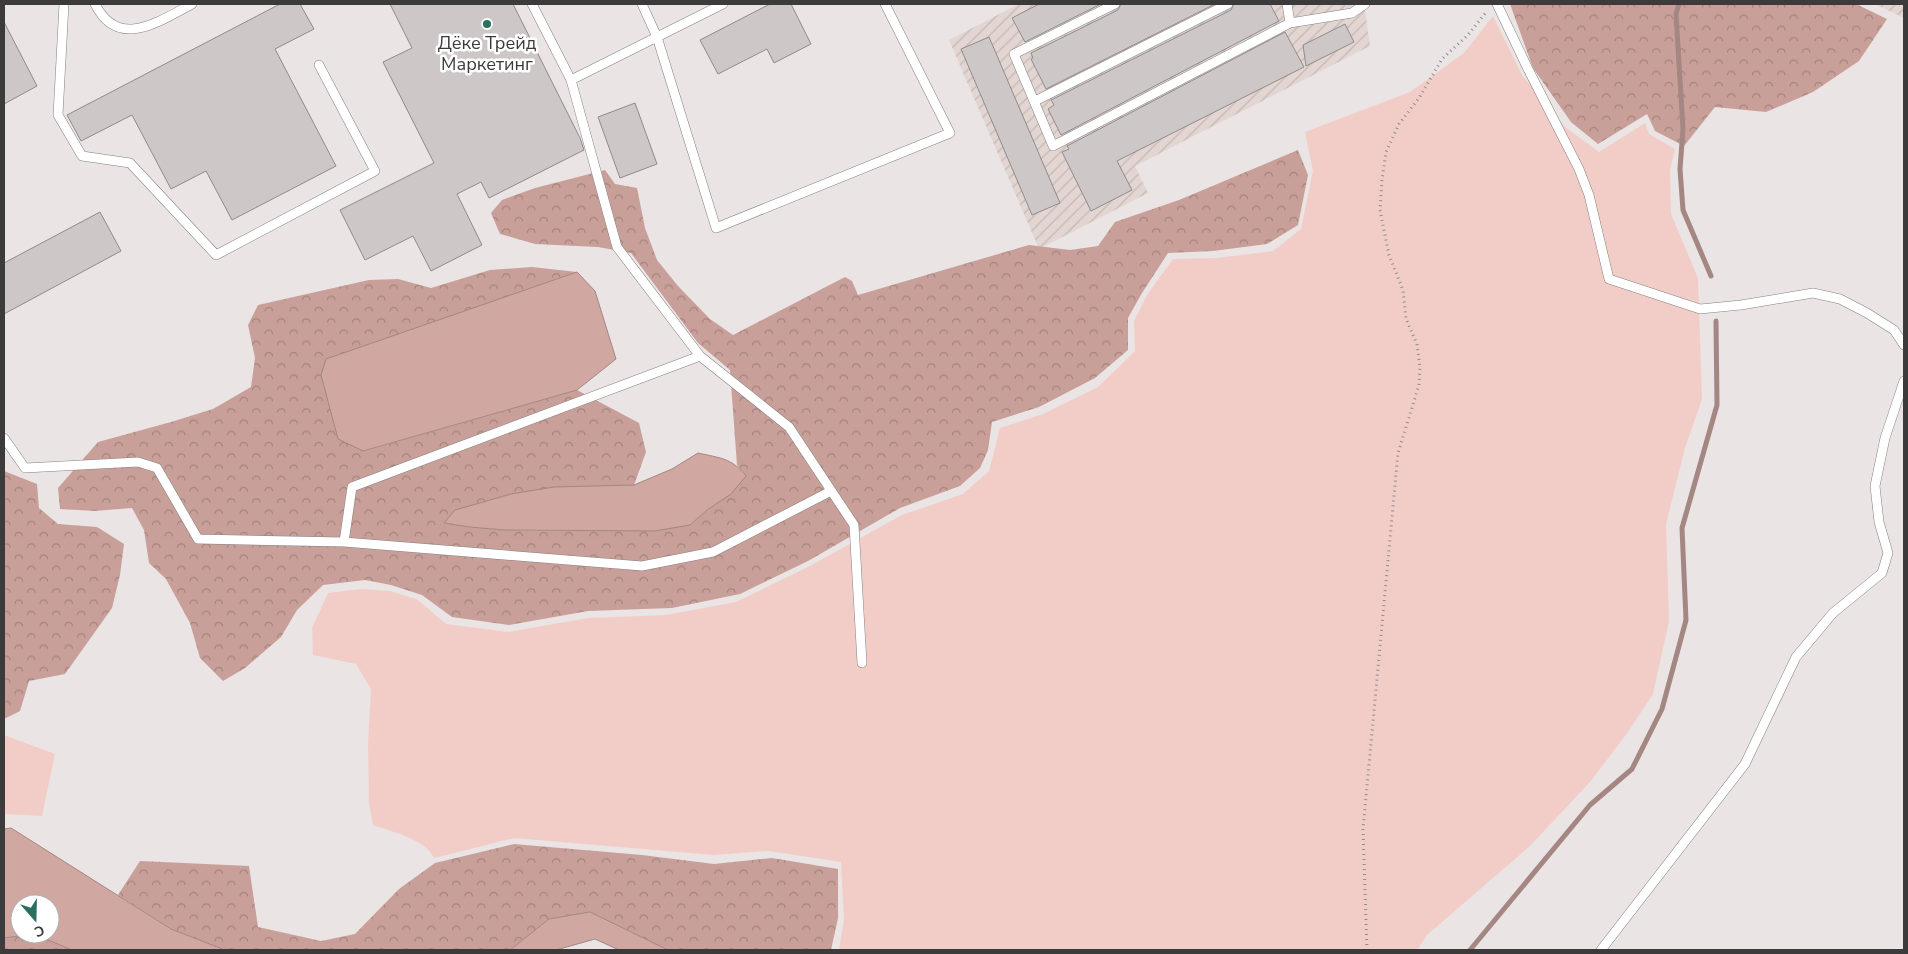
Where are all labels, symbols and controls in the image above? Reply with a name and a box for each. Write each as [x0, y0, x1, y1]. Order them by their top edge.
marker: Дёке Трейд Маркетинг [481, 18, 493, 30]
place label: Дёке Трейд Маркетинг [438, 31, 537, 76]
north arrow [10, 894, 60, 944]
text: С [31, 920, 47, 941]

